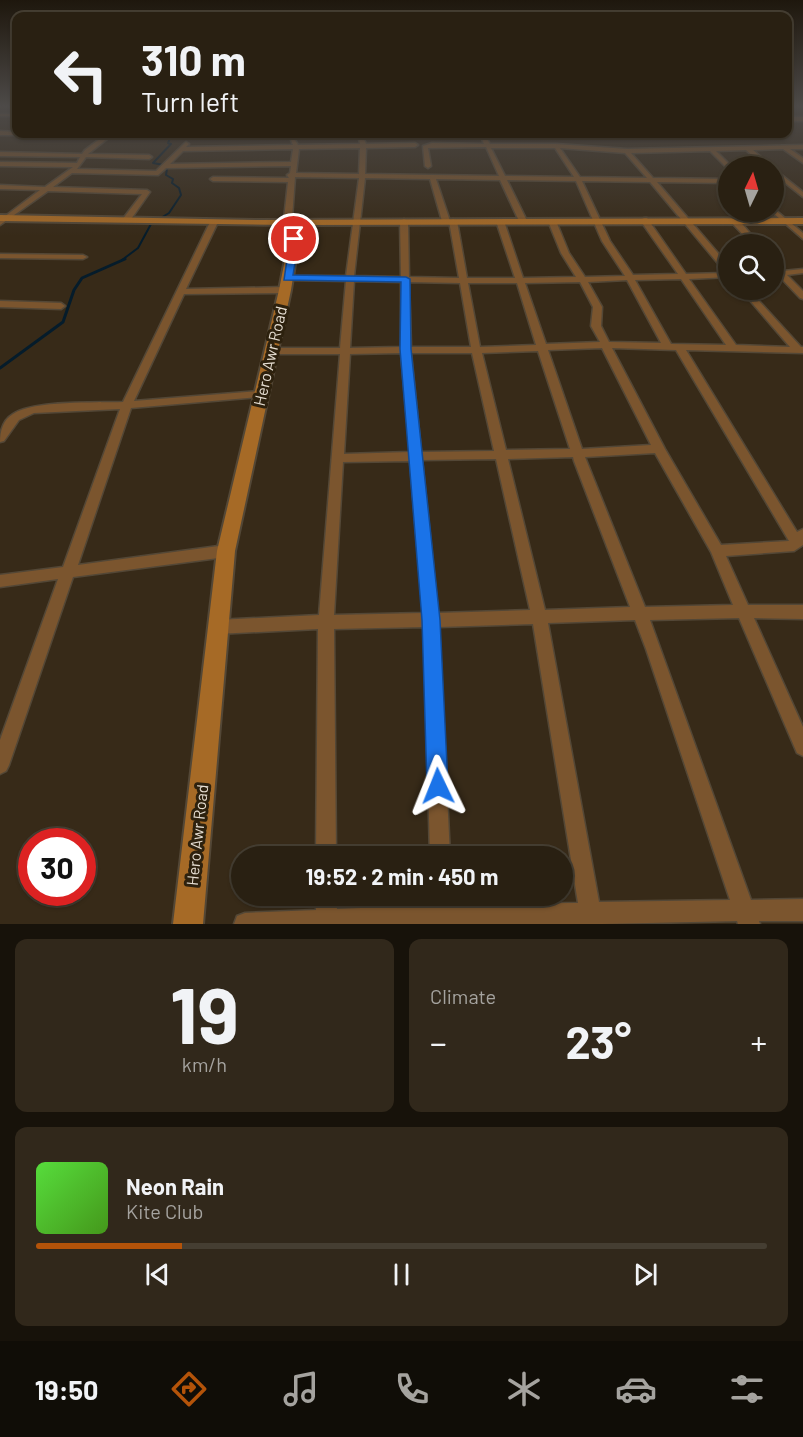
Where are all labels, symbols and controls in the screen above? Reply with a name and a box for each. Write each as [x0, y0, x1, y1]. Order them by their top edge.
text: 310 m [141, 34, 246, 84]
icon: left [42, 36, 120, 114]
text: Turn left [141, 85, 239, 117]
north arrow [718, 156, 784, 222]
map controls [718, 156, 784, 300]
pin [268, 213, 319, 264]
icon: arrive [277, 222, 310, 255]
button: search [718, 234, 784, 300]
street label: Hero Awr Road [249, 304, 290, 408]
position arrow [406, 754, 470, 818]
street label: Hero Awr Road [182, 783, 211, 887]
speed limit sign: 30 [18, 828, 96, 906]
text: 19:52 · 2 min · 450 m [306, 863, 498, 889]
text: 19 [170, 966, 239, 1060]
text: Climate [430, 984, 496, 1008]
text: 23° [566, 1014, 631, 1068]
text: − [430, 1022, 447, 1062]
text: + [750, 1022, 767, 1062]
text: km/h [182, 1052, 227, 1076]
text: Neon Rain [126, 1173, 224, 1199]
text: Kite Club [126, 1199, 203, 1223]
icon: previous [141, 1258, 174, 1291]
icon: pause [385, 1258, 418, 1291]
icon: next [629, 1258, 662, 1291]
icon: directions [168, 1368, 210, 1410]
icon: music [280, 1368, 322, 1410]
icon: phone [391, 1368, 433, 1410]
icon: climate [503, 1368, 545, 1410]
icon: car [615, 1368, 657, 1410]
icon: filters [726, 1368, 768, 1410]
text: 19:50 [35, 1373, 98, 1405]

